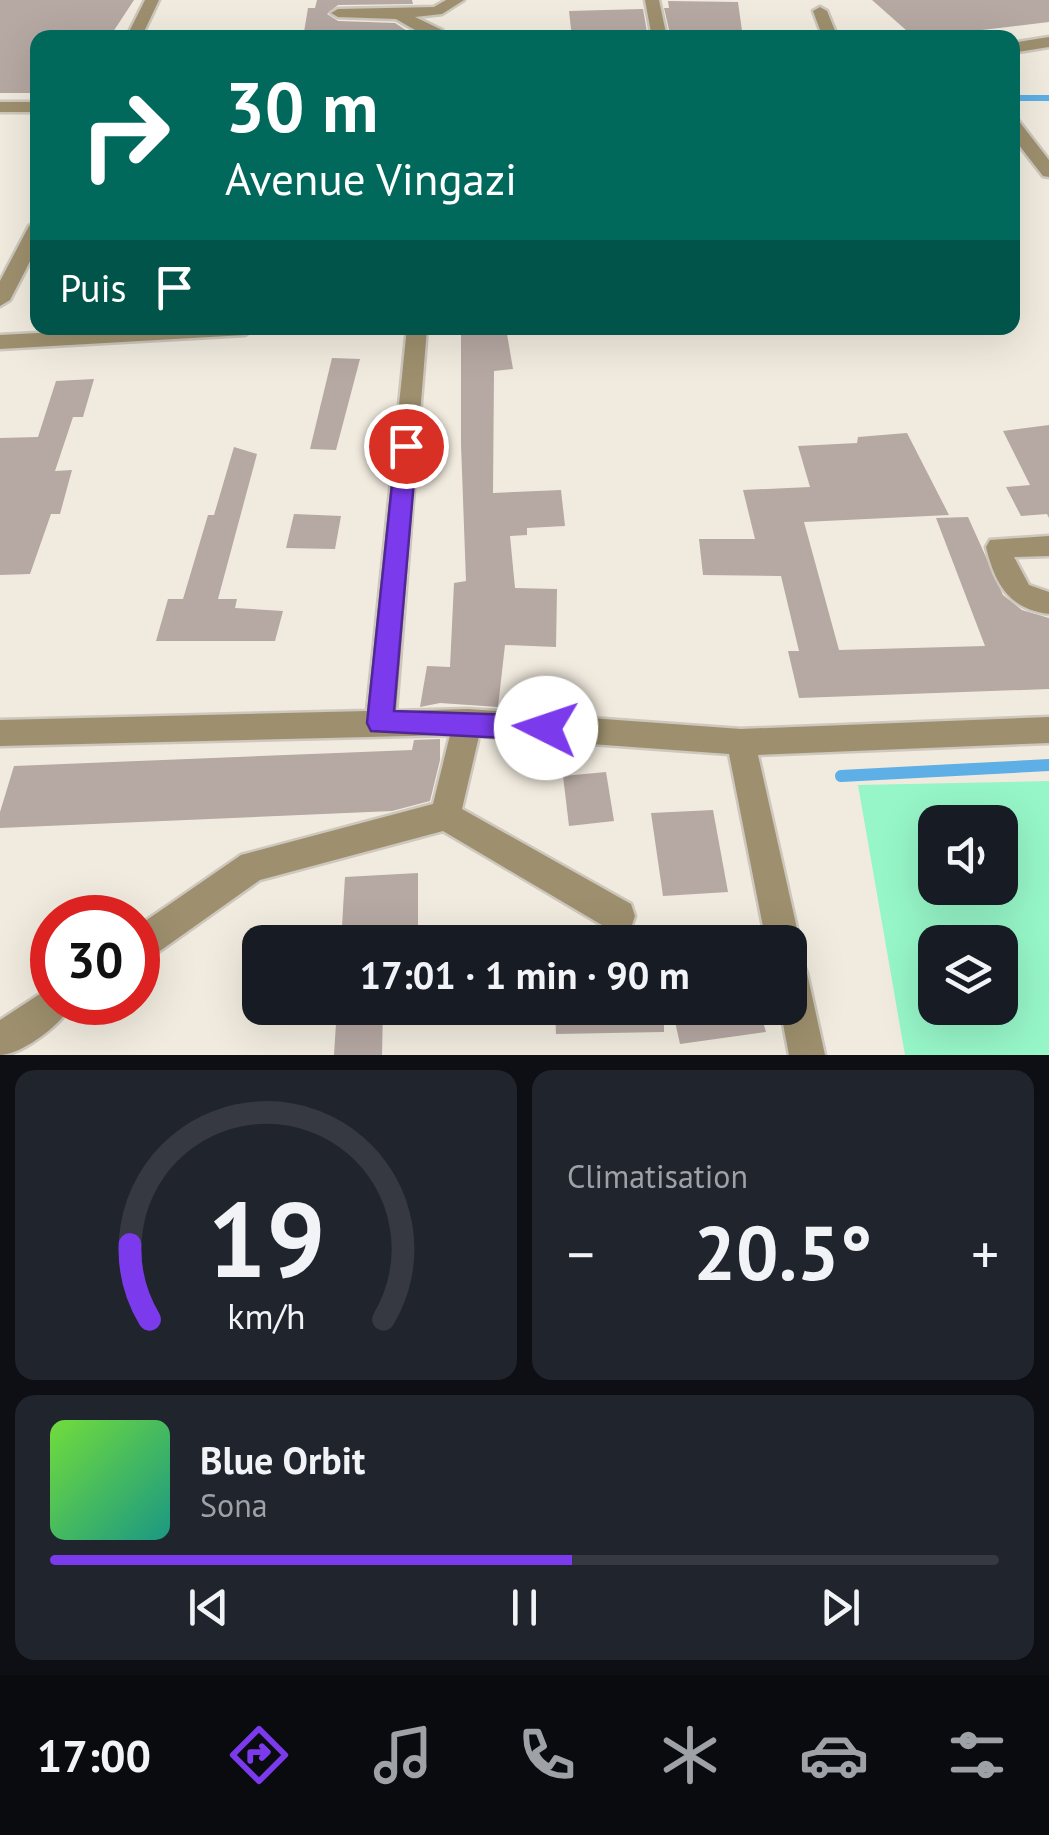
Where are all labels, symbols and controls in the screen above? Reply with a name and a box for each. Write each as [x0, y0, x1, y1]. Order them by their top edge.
text: 30 m [225, 61, 378, 151]
icon: right [60, 70, 190, 200]
text: Avenue Vingazi [225, 149, 517, 207]
icon: arrive [147, 260, 202, 315]
text: Puis [60, 263, 127, 312]
pin [364, 404, 449, 489]
icon: arrive [379, 419, 434, 474]
position arrow [494, 676, 598, 780]
map controls [918, 805, 1018, 1025]
button: sound [918, 805, 1018, 905]
speed limit sign: 30 [30, 895, 160, 1025]
button: layers [918, 925, 1018, 1025]
text: 17:01 · 1 min · 90 m [359, 950, 690, 999]
text: Climatisation [567, 1155, 748, 1197]
text: 19 [207, 1171, 325, 1306]
text: 20.5° [694, 1204, 872, 1301]
text: − [567, 1218, 595, 1289]
text: + [971, 1218, 999, 1289]
text: km/h [227, 1293, 305, 1339]
text: Blue Orbit [200, 1435, 365, 1484]
text: Sona [200, 1484, 268, 1526]
icon: previous [181, 1580, 236, 1635]
icon: pause [497, 1580, 552, 1635]
icon: next [813, 1580, 868, 1635]
icon: directions [224, 1720, 294, 1790]
icon: music [368, 1720, 438, 1790]
icon: phone [512, 1720, 582, 1790]
icon: climate [655, 1720, 725, 1790]
icon: car [799, 1720, 869, 1790]
icon: filters [942, 1720, 1012, 1790]
text: 17:00 [37, 1726, 151, 1784]

